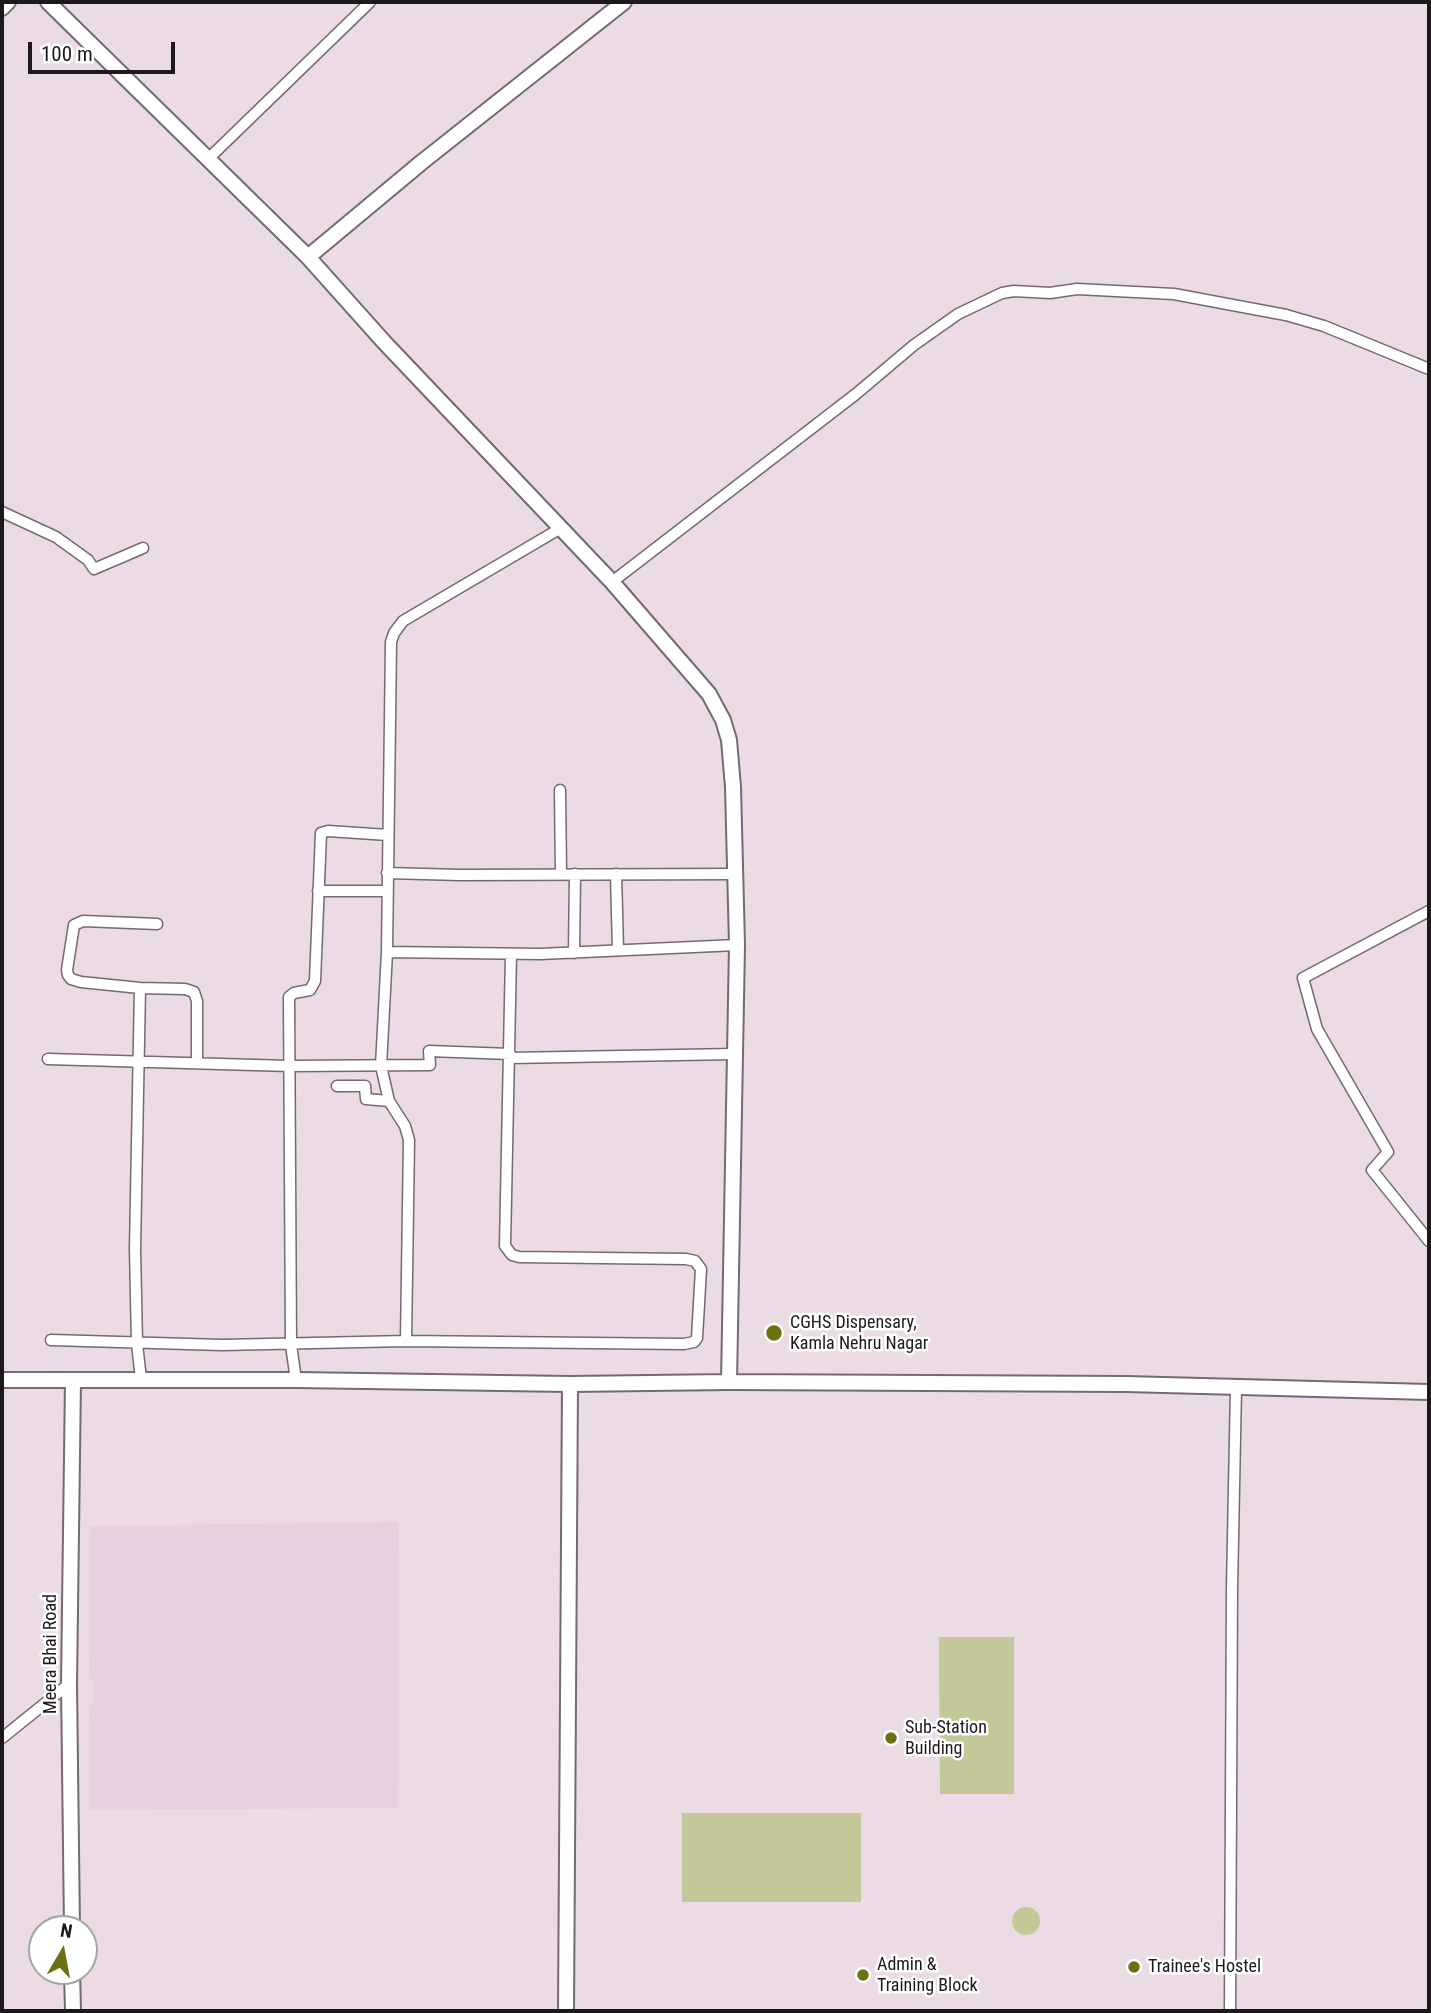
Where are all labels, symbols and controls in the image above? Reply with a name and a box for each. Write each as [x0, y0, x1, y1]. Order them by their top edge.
scale bar [32, 28, 178, 72]
text: 100 m [41, 42, 93, 66]
place label: CGHS Dispensary, Kamla Nehru Nagar [790, 1312, 928, 1354]
marker: CGHS Dispensary, Kamla Nehru Nagar [764, 1323, 784, 1343]
street label: Meera Bhai Road [40, 1594, 62, 1714]
place label: Sub-Station Building [905, 1717, 987, 1760]
marker: Sub-Station Building [883, 1730, 899, 1746]
north arrow [28, 1915, 98, 1985]
text: N [59, 1918, 74, 1943]
place label: Admin & Training Block [877, 1954, 978, 1996]
place label: Trainee's Hostel [1148, 1956, 1261, 1978]
marker: Trainee's Hostel [1126, 1959, 1142, 1975]
marker: Admin & Training Block [855, 1967, 871, 1983]

